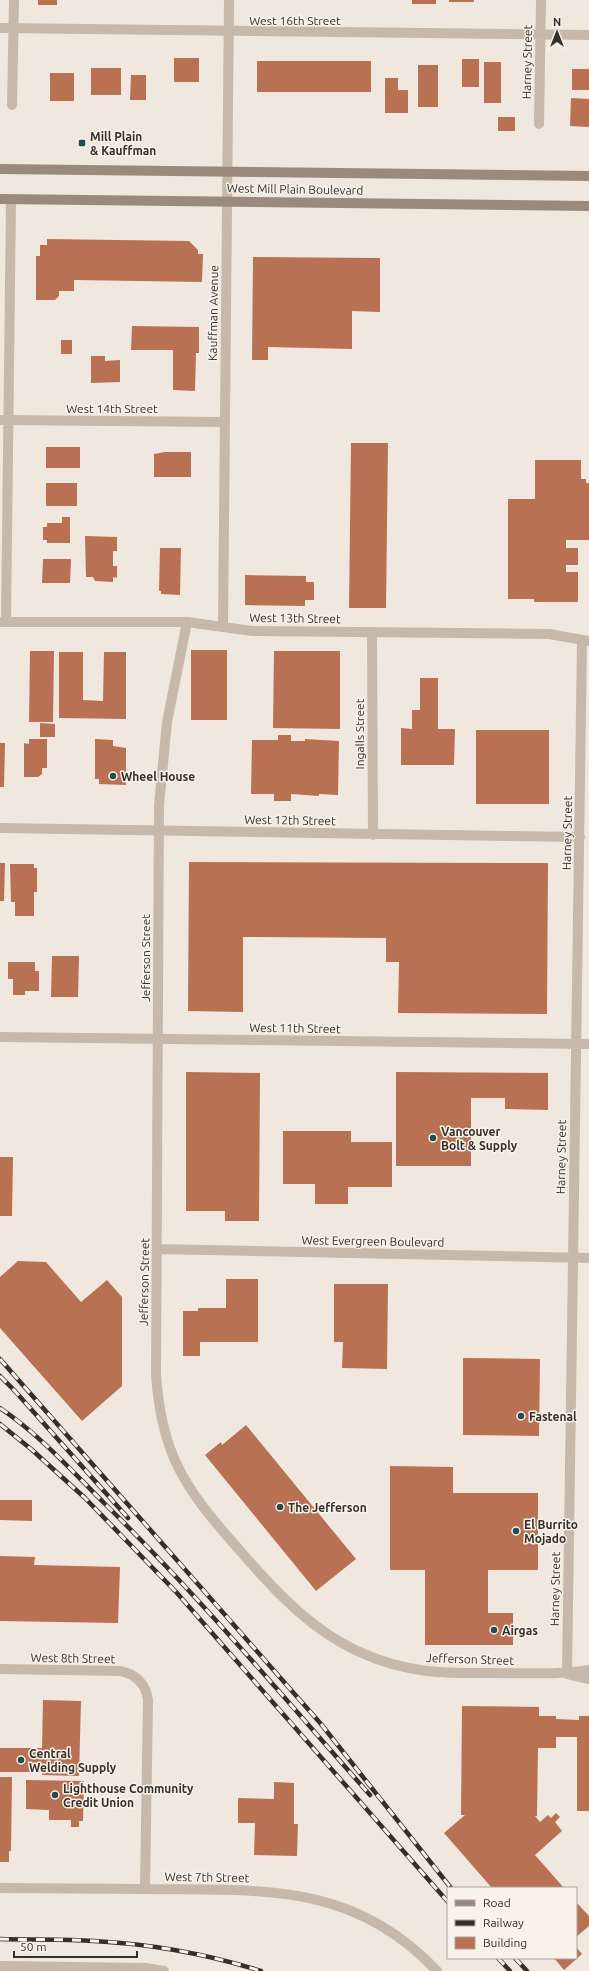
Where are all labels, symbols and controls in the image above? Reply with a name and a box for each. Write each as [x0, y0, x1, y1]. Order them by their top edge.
north arrow [537, 12, 577, 52]
street label: West 16th Street [249, 14, 341, 27]
text: N [553, 16, 561, 28]
street label: Harney Street [520, 24, 534, 99]
place label: Mill Plain & Kauffman [90, 130, 156, 157]
marker: Mill Plain & Kauffman [77, 138, 87, 148]
street label: West Mill Plain Boulevard [227, 181, 363, 197]
street label: Kauffman Avenue [206, 265, 220, 361]
street label: West 14th Street [66, 402, 158, 415]
street label: West 13th Street [249, 611, 341, 625]
street label: Ingalls Street [353, 698, 366, 769]
place label: Wheel House [121, 770, 195, 783]
marker: Wheel House [108, 771, 118, 781]
street label: Harney Street [560, 795, 574, 870]
street label: West 12th Street [244, 813, 336, 827]
street label: Jefferson Street [139, 914, 152, 1002]
street label: West 11th Street [249, 1021, 341, 1035]
street label: Harney Street [554, 1119, 568, 1194]
place label: Vancouver Bolt & Supply [441, 1125, 518, 1152]
marker: Vancouver Bolt & Supply [428, 1133, 438, 1143]
street label: West Evergreen Boulevard [301, 1233, 445, 1249]
street label: Jefferson Street [137, 1238, 151, 1326]
place label: Fastenal [529, 1410, 577, 1423]
marker: Fastenal [516, 1411, 526, 1421]
place label: The Jefferson [288, 1501, 367, 1514]
marker: The Jefferson [275, 1502, 285, 1512]
place label: El Burrito Mojado [524, 1518, 578, 1545]
marker: El Burrito Mojado [511, 1526, 521, 1536]
street label: Harney Street [548, 1551, 562, 1626]
place label: Airgas [502, 1624, 538, 1637]
marker: Airgas [489, 1625, 499, 1635]
street label: West 8th Street [30, 1651, 116, 1665]
street label: Jefferson Street [426, 1651, 515, 1667]
place label: Central Welding Supply [29, 1747, 117, 1774]
marker: Central Welding Supply [16, 1755, 26, 1765]
place label: Lighthouse Community Credit Union [63, 1782, 194, 1809]
marker: Lighthouse Community Credit Union [50, 1790, 60, 1800]
street label: West 7th Street [164, 1870, 250, 1884]
legend [447, 1887, 577, 1959]
text: Road [483, 1896, 511, 1909]
text: Railway [483, 1916, 524, 1929]
scale bar [14, 1933, 137, 1959]
text: Building [483, 1936, 527, 1949]
text: 50 m [20, 1940, 47, 1953]

